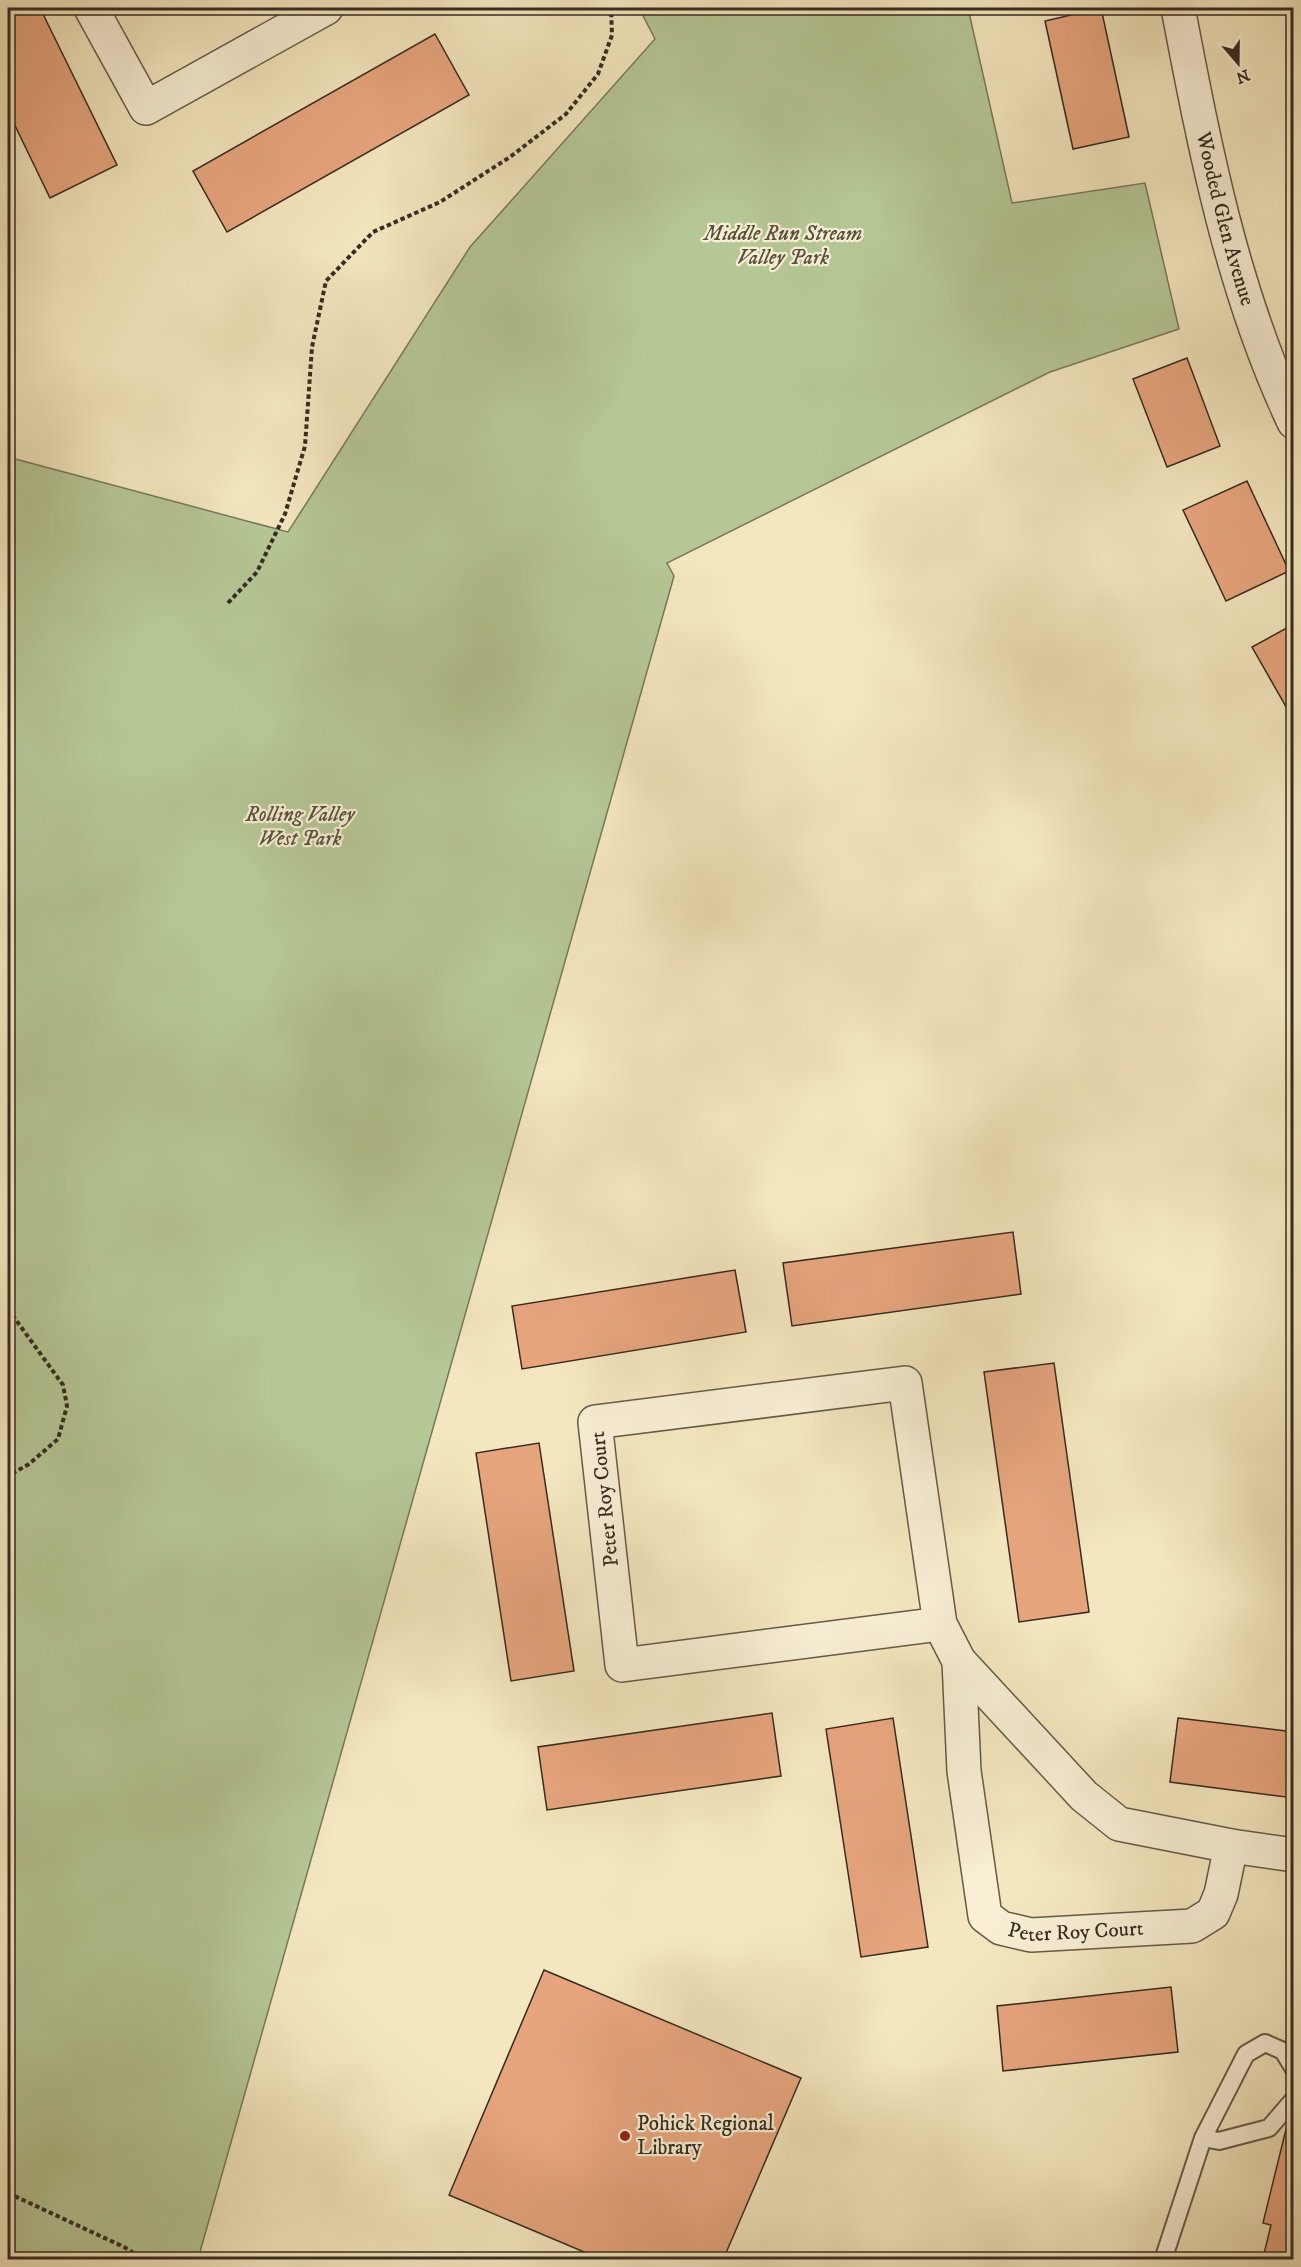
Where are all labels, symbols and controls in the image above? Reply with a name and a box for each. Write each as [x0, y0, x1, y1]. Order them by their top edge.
north arrow [1208, 33, 1268, 93]
text: N [1233, 65, 1252, 88]
street label: Wooded Glen Avenue [1190, 129, 1260, 309]
park label: Middle Run Stream Valley Park [702, 221, 862, 271]
park label: Rolling Valley West Park [245, 802, 356, 852]
street label: Peter Roy Court [585, 1430, 625, 1568]
street label: Peter Roy Court [1005, 1916, 1144, 1948]
place label: Pohick Regional Library [637, 2111, 775, 2161]
marker: Pohick Regional Library [618, 2129, 632, 2143]

